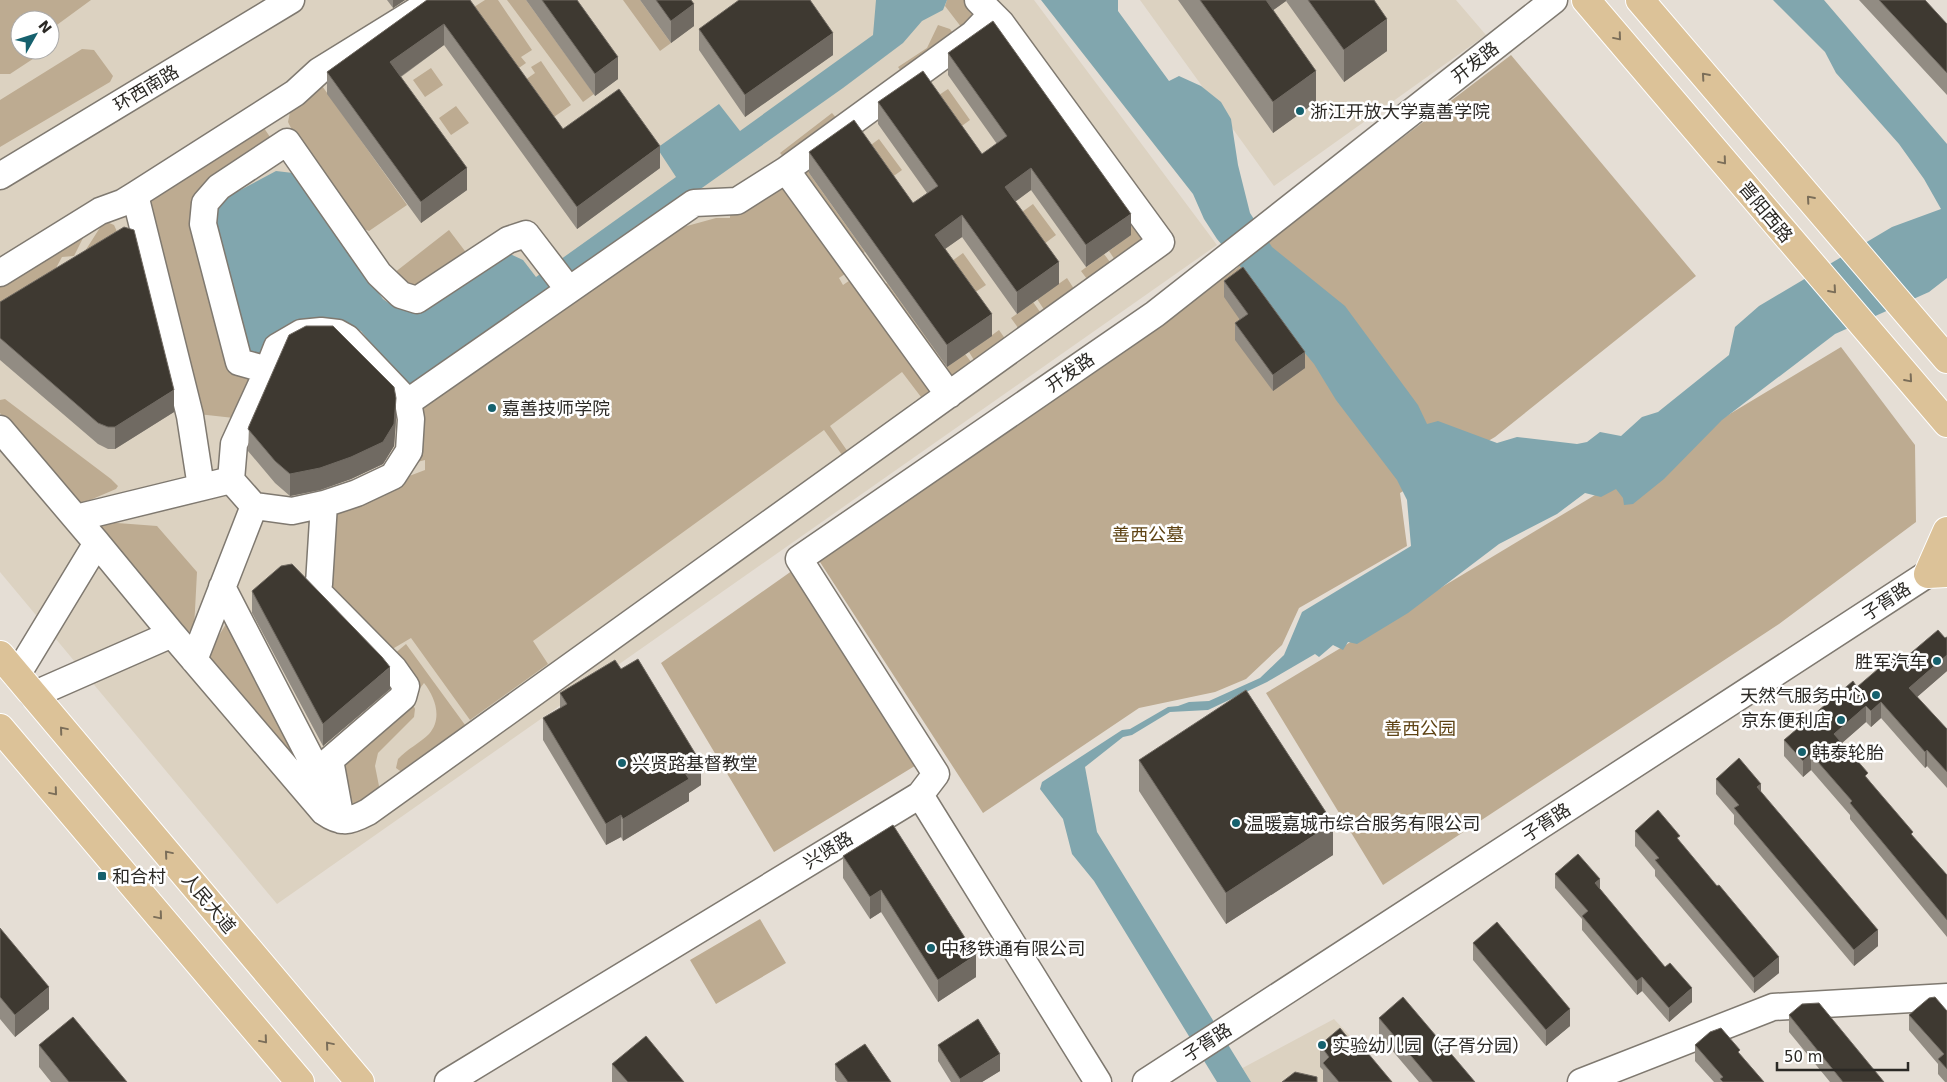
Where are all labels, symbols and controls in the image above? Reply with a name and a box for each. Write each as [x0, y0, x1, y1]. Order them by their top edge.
north arrow [10, 10, 60, 60]
text: N [35, 17, 55, 36]
one-way arrow [1612, 32, 1621, 41]
street label: 开发路 [1447, 37, 1503, 87]
street label: 环西南路 [110, 60, 182, 116]
one-way arrow [1701, 72, 1710, 81]
place label: 浙江开放大学嘉善学院 [1310, 101, 1490, 122]
marker: 浙江开放大学嘉善学院 [1294, 105, 1306, 117]
one-way arrow [1717, 155, 1726, 164]
street label: 晋阳西路 [1735, 178, 1797, 246]
one-way arrow [1807, 196, 1816, 205]
one-way arrow [1827, 284, 1835, 293]
street label: 开发路 [1042, 348, 1098, 396]
one-way arrow [1904, 374, 1913, 383]
place label: 嘉善技师学院 [502, 398, 610, 419]
marker: 嘉善技师学院 [486, 402, 498, 414]
park label: 善西公墓 [1112, 524, 1184, 545]
street label: 子胥路 [1858, 577, 1914, 625]
place label: 胜军汽车 [1855, 651, 1927, 672]
marker: 胜军汽车 [1931, 655, 1943, 667]
place label: 天然气服务中心 [1740, 685, 1866, 706]
marker: 天然气服务中心 [1870, 689, 1882, 701]
place label: 京东便利店 [1741, 710, 1831, 731]
marker: 京东便利店 [1835, 714, 1847, 726]
park label: 善西公园 [1384, 718, 1456, 739]
one-way arrow [59, 726, 68, 735]
place label: 韩泰轮胎 [1812, 742, 1884, 763]
marker: 韩泰轮胎 [1796, 746, 1808, 758]
place label: 兴贤路基督教堂 [632, 753, 758, 774]
marker: 兴贤路基督教堂 [616, 757, 628, 769]
one-way arrow [48, 786, 57, 795]
street label: 子胥路 [1518, 798, 1574, 846]
place label: 温暖嘉城市综合服务有限公司 [1246, 813, 1480, 834]
marker: 温暖嘉城市综合服务有限公司 [1230, 817, 1242, 829]
street label: 兴贤路 [799, 827, 857, 873]
one-way arrow [164, 850, 173, 859]
place label: 和合村 [112, 866, 166, 887]
street label: 人民大道 [178, 869, 240, 937]
marker: 和合村 [96, 870, 108, 882]
one-way arrow [153, 910, 162, 919]
place label: 中移铁通有限公司 [941, 938, 1085, 959]
marker: 中移铁通有限公司 [925, 942, 937, 954]
street label: 子胥路 [1179, 1018, 1235, 1066]
one-way arrow [258, 1034, 267, 1043]
place label: 实验幼儿园（子胥分园） [1332, 1035, 1530, 1056]
marker: 实验幼儿园（子胥分园） [1316, 1039, 1328, 1051]
scale bar [1777, 1040, 1908, 1072]
one-way arrow [326, 1041, 335, 1050]
text: 50 m [1784, 1048, 1822, 1066]

